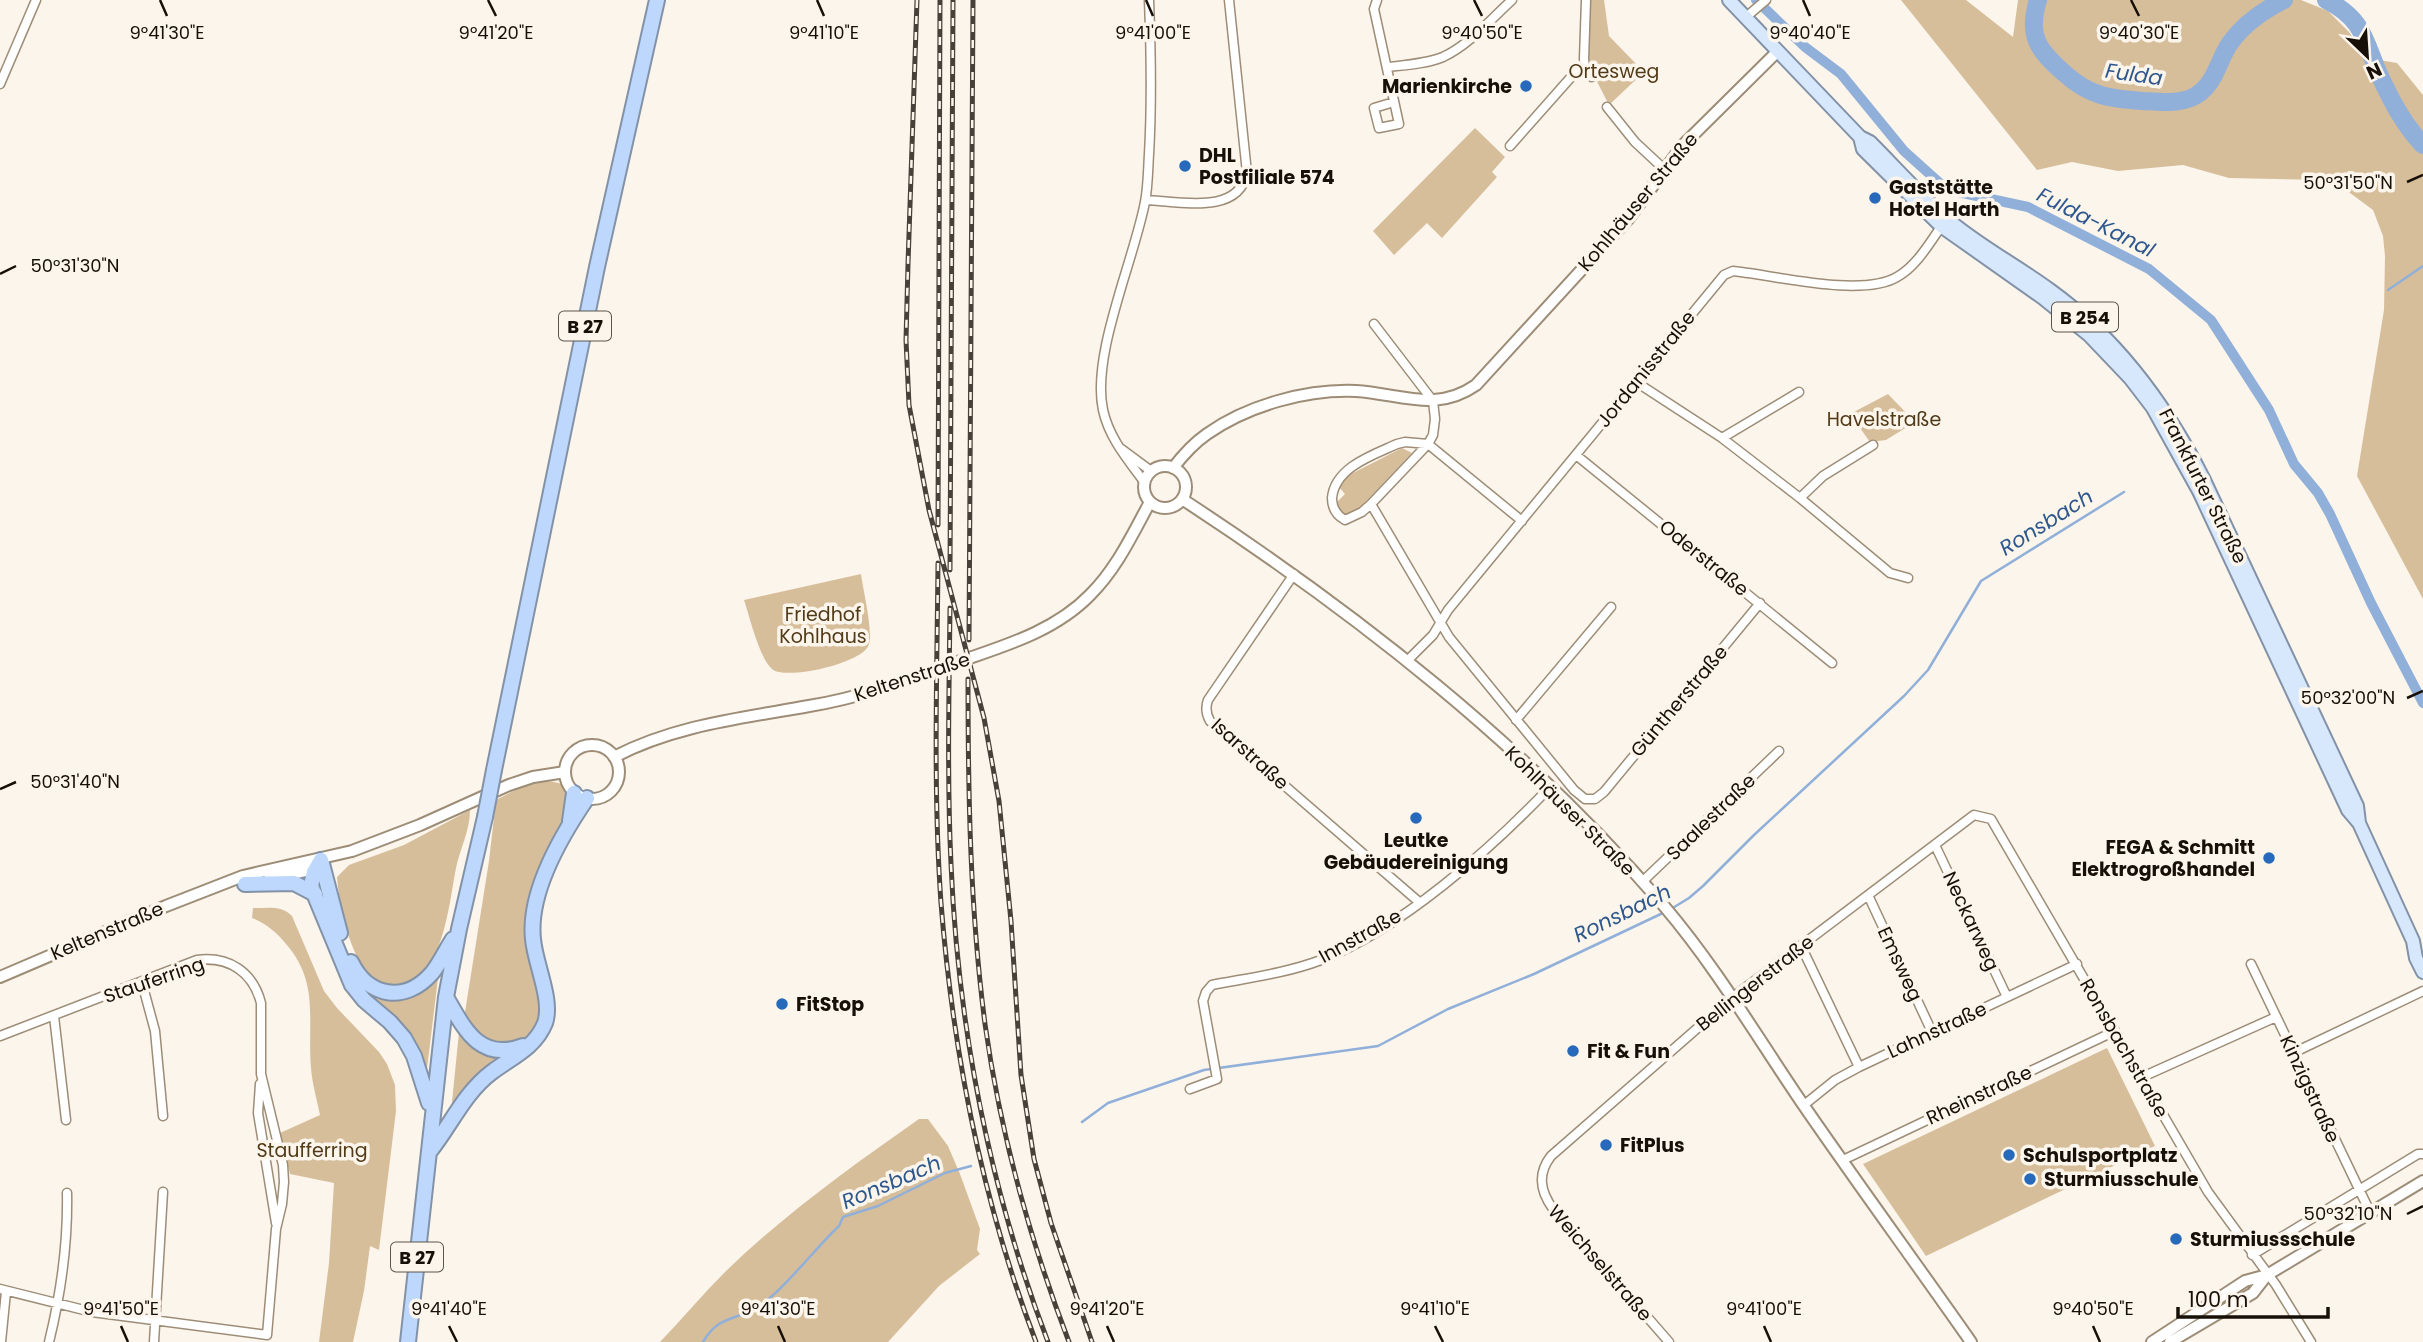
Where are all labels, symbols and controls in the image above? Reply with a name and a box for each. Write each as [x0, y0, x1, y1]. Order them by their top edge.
text: 9°41'30"E [129, 20, 205, 45]
text: 9°41'20"E [459, 20, 533, 45]
text: 9°41'10"E [789, 20, 859, 45]
text: 9°41'00"E [1115, 20, 1191, 45]
text: 9°40'50"E [1441, 20, 1523, 45]
text: 9°40'40"E [1769, 20, 1851, 45]
text: 9°40'30"E [2099, 20, 2179, 45]
north arrow [2332, 21, 2402, 91]
water label: Fulda [2103, 56, 2165, 92]
text: N [2362, 56, 2386, 86]
park label: Ortesweg [1569, 58, 1659, 85]
place label: Marienkirche [1382, 73, 1512, 100]
marker: Marienkirche [1518, 78, 1534, 94]
street label: Kohlhäuser Straße [1572, 127, 1704, 277]
place label: DHL Postfiliale 574 [1199, 142, 1335, 191]
marker: DHL Postfiliale 574 [1177, 158, 1193, 174]
text: 50°31'50"N [2303, 170, 2393, 195]
place label: Gaststätte Hotel Harth [1889, 174, 2000, 223]
water label: Fulda-Kanal [2032, 180, 2161, 265]
marker: Gaststätte Hotel Harth [1867, 190, 1883, 206]
text: 50°31'30"N [30, 253, 120, 278]
road number: B 254 [2052, 302, 2118, 332]
street label: Jordanisstraße [1590, 305, 1702, 433]
road number: B 27 [559, 312, 611, 340]
street label: Frankfurter Straße [2152, 404, 2254, 568]
park label: Havelstraße [1827, 406, 1941, 433]
water label: Ronsbach [1994, 482, 2098, 562]
street label: Oderstraße [1653, 513, 1755, 603]
park label: Friedhof Kohlhaus [779, 601, 867, 650]
street label: Güntherstraße [1624, 639, 1734, 763]
street label: Keltenstraße [851, 646, 973, 708]
text: 50°32'00"N [2301, 685, 2395, 710]
street label: Isarstraße [1205, 712, 1295, 796]
street label: Kohlhäuser Straße [1499, 740, 1641, 882]
street label: Saalestraße [1660, 767, 1762, 867]
text: 50°31'40"N [30, 769, 120, 794]
marker: Leutke Gebäudereinigung [1408, 810, 1424, 826]
place label: Leutke Gebäudereinigung [1324, 827, 1508, 876]
place label: FEGA & Schmitt Elektrogroßhandel [2071, 834, 2255, 883]
marker: FEGA & Schmitt Elektrogroßhandel [2261, 850, 2277, 866]
street label: Neckarweg [1936, 867, 2006, 975]
water label: Ronsbach [1568, 877, 1676, 949]
street label: Keltenstraße [46, 895, 168, 967]
street label: Innstraße [1314, 902, 1406, 970]
street label: Emsweg [1871, 922, 1929, 1006]
street label: Bellingerstraße [1690, 928, 1820, 1038]
street label: Stauferring [100, 950, 208, 1010]
street label: Ronsbachstraße [2073, 973, 2175, 1123]
place label: FitStop [796, 991, 864, 1018]
street label: Lahnstraße [1883, 995, 1991, 1065]
marker: FitStop [774, 996, 790, 1012]
street label: Kinzigstraße [2273, 1031, 2347, 1147]
place label: Fit & Fun [1587, 1038, 1670, 1065]
marker: Fit & Fun [1565, 1043, 1581, 1059]
street label: Rheinstraße [1922, 1059, 2036, 1131]
place label: FitPlus [1620, 1132, 1685, 1159]
park label: Staufferring [256, 1137, 368, 1164]
marker: FitPlus [1598, 1137, 1614, 1153]
place label: Schulsportplatz [2023, 1142, 2177, 1169]
marker: Schulsportplatz [2001, 1147, 2017, 1163]
water label: Ronsbach [837, 1148, 945, 1216]
place label: Sturmiusschule [2044, 1166, 2199, 1193]
marker: Sturmiusschule [2022, 1171, 2038, 1187]
street label: Weichselstraße [1542, 1199, 1658, 1327]
text: 50°32'10"N [2304, 1201, 2392, 1226]
place label: Sturmiussschule [2190, 1226, 2355, 1253]
marker: Sturmiussschule [2168, 1231, 2184, 1247]
road number: B 27 [391, 1242, 443, 1272]
scale bar [2178, 1276, 2328, 1320]
text: 100 m [2188, 1285, 2248, 1314]
text: 9°41'50"E [83, 1296, 159, 1321]
text: 9°41'40"E [411, 1296, 487, 1321]
text: 9°41'30"E [740, 1296, 816, 1321]
text: 9°41'20"E [1070, 1296, 1144, 1321]
text: 9°41'10"E [1400, 1296, 1470, 1321]
text: 9°41'00"E [1726, 1296, 1802, 1321]
text: 9°40'50"E [2052, 1296, 2134, 1321]

